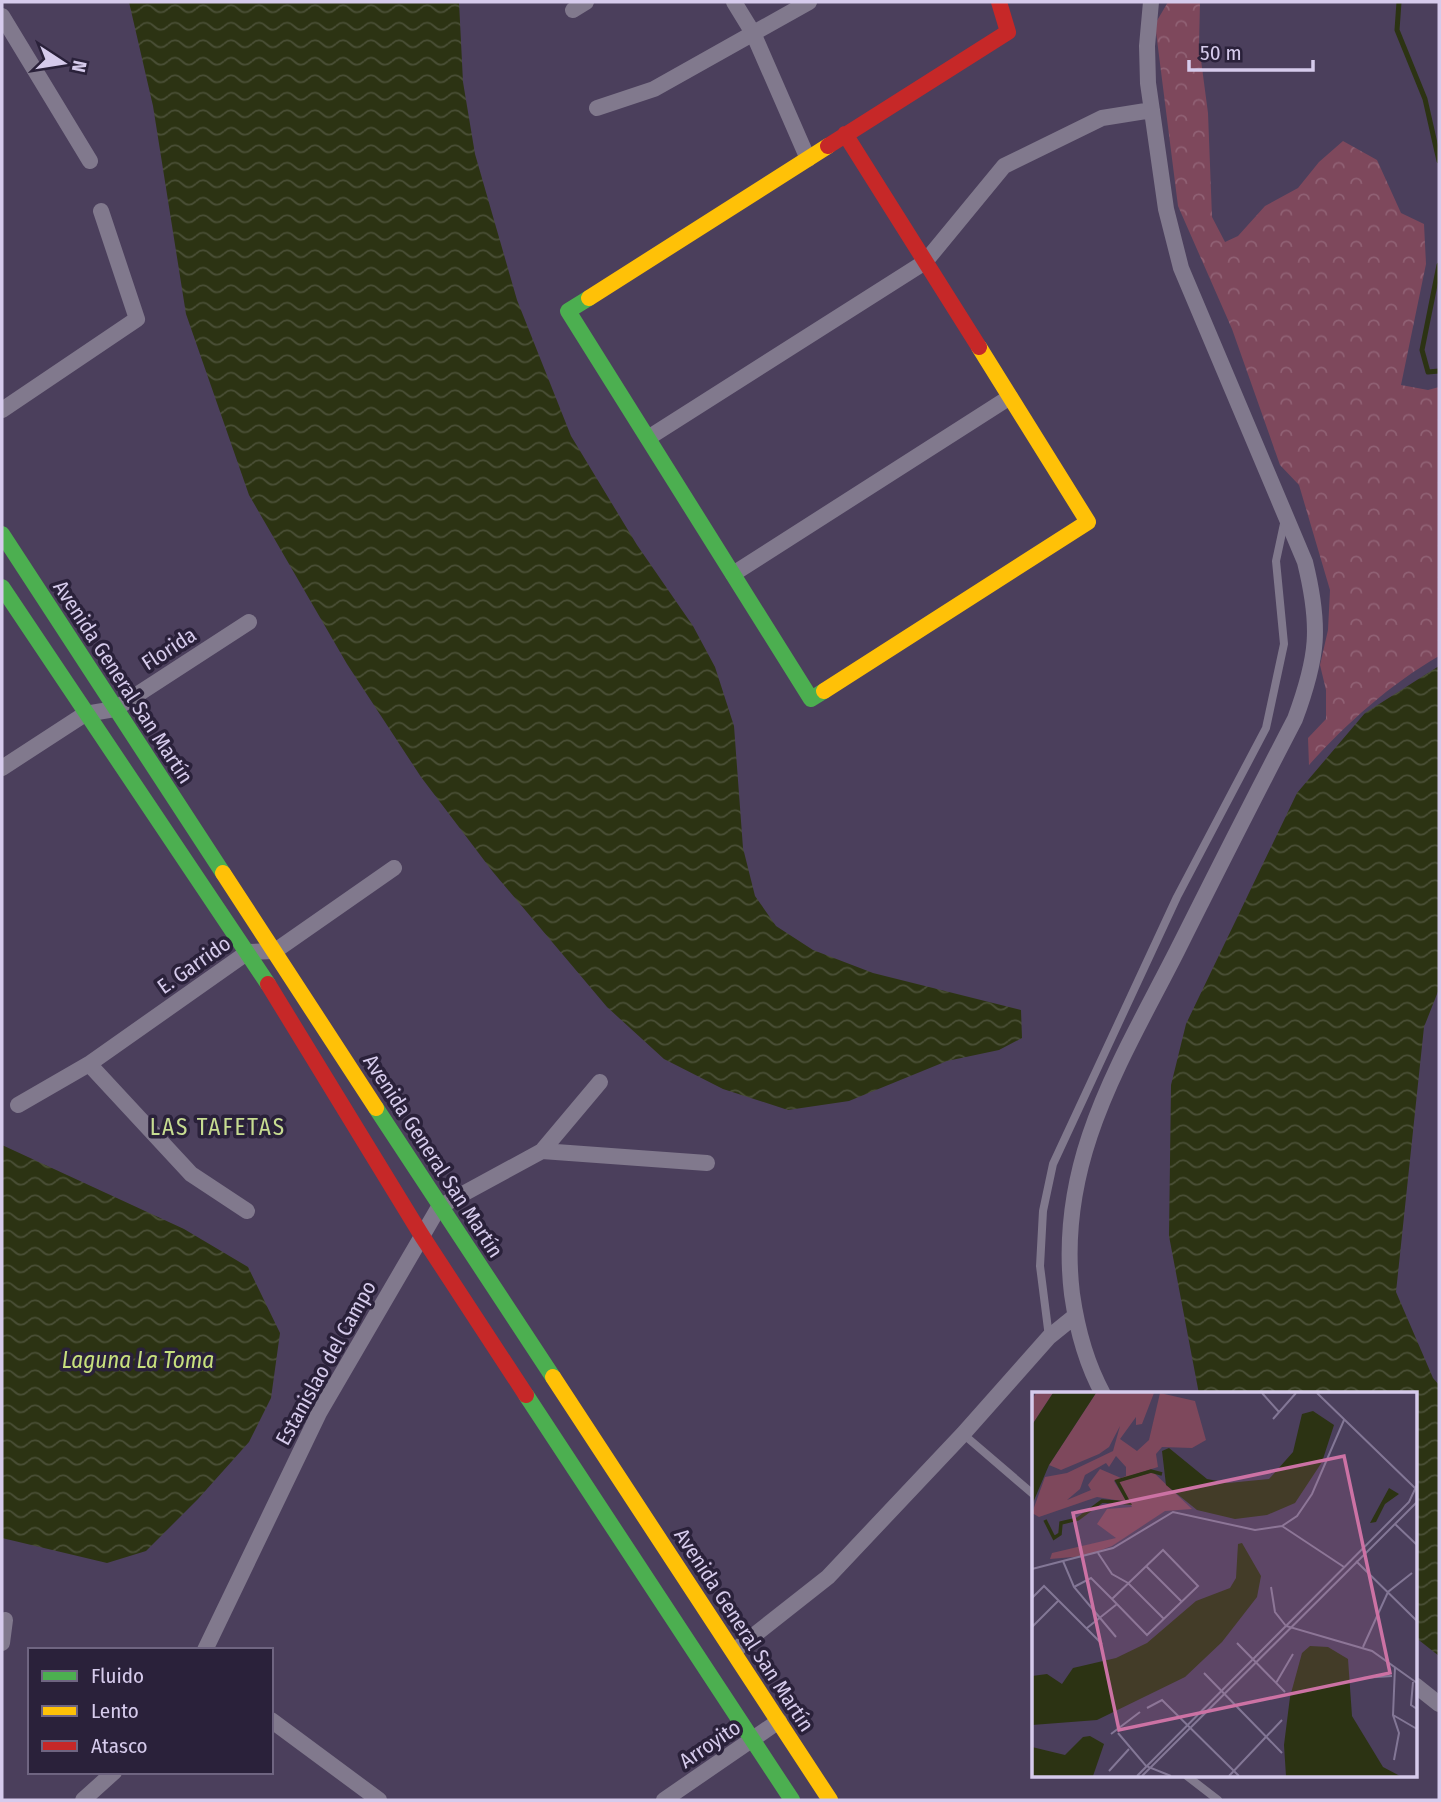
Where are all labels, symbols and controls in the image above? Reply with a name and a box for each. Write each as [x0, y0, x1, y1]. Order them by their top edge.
north arrow [28, 28, 98, 98]
scale bar [1189, 28, 1313, 72]
text: 50 m [1200, 40, 1242, 66]
text: N [67, 58, 92, 74]
street label: Avenida General San Martín [48, 575, 198, 789]
street label: Florida [137, 622, 201, 676]
street label: E. Garrido [152, 930, 236, 1000]
street label: Avenida General San Martín [358, 1049, 508, 1263]
district label: LAS TAFETAS [150, 1113, 286, 1141]
street label: Estanislao del Campo [270, 1276, 382, 1450]
water label: Laguna La Toma [62, 1346, 214, 1374]
inset map [1032, 1392, 1416, 1778]
street label: Avenida General San Martín [669, 1523, 819, 1737]
legend [28, 1648, 273, 1774]
text: Fluido [91, 1663, 144, 1689]
text: Lento [91, 1698, 139, 1724]
street label: Arroyito [674, 1714, 746, 1774]
text: Atasco [91, 1733, 148, 1759]

